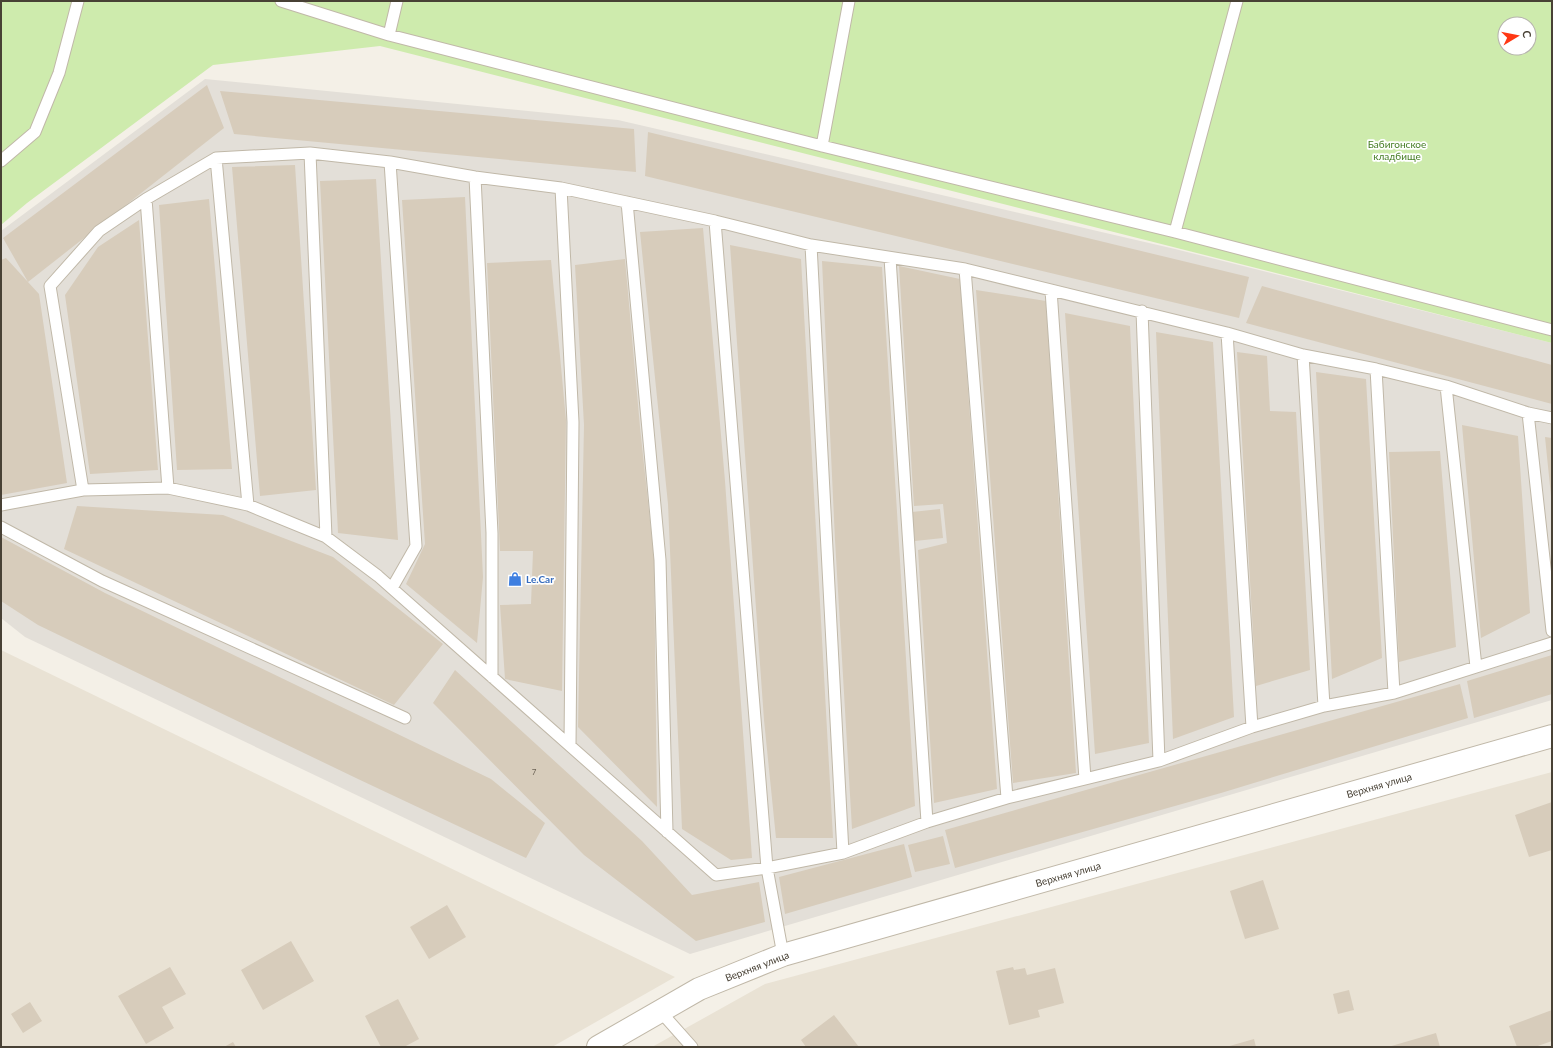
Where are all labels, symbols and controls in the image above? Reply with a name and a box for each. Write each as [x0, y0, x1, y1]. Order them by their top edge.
north arrow [1497, 16, 1537, 56]
text: С [1520, 29, 1534, 40]
park label: Бабигонское кладбище [1368, 138, 1426, 162]
shop icon: Le.Car [507, 571, 523, 587]
place label: Le.Car [526, 573, 554, 585]
house number: 7 [532, 767, 537, 777]
street label: Верхняя улица [1345, 770, 1413, 800]
street label: Верхняя улица [1034, 859, 1102, 889]
street label: Верхняя улица [723, 948, 791, 984]

